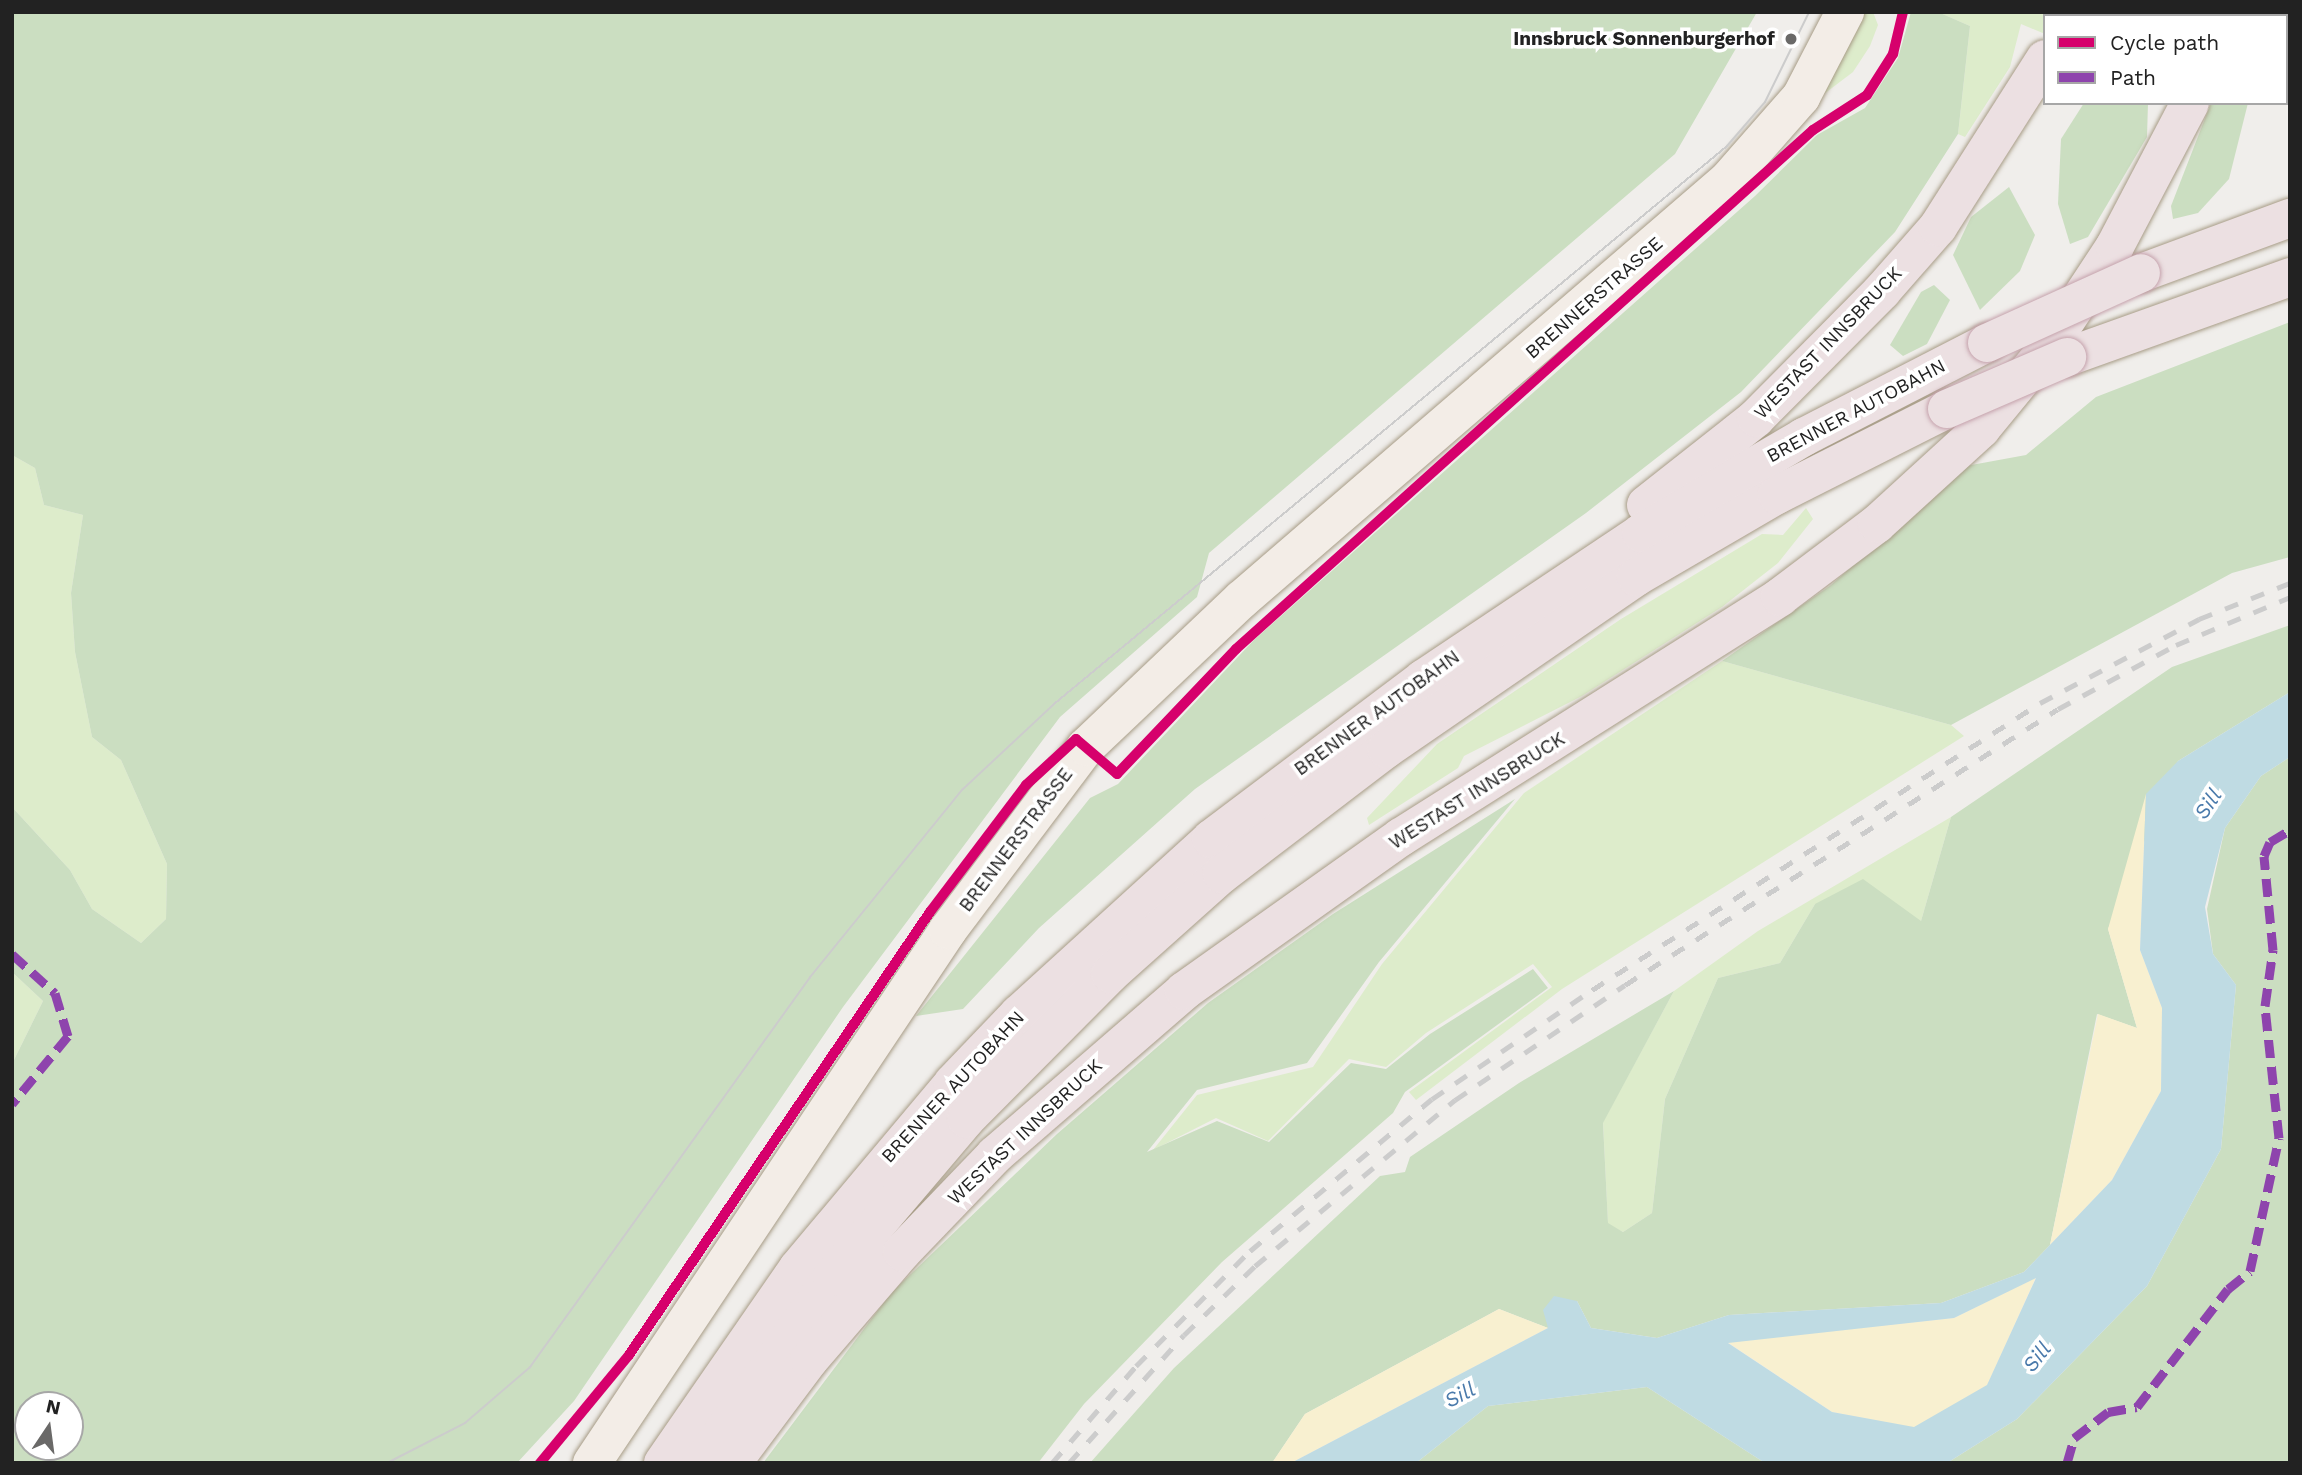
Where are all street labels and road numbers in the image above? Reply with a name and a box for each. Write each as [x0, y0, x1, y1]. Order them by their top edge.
street label: BRENNERSTRASSE [1521, 232, 1667, 364]
street label: WESTAST INNSBRUCK [1749, 262, 1907, 424]
street label: BRENNER AUTOBAHN [1762, 354, 1950, 468]
street label: BRENNER AUTOBAHN [1289, 645, 1465, 781]
street label: WESTAST INNSBRUCK [1385, 727, 1569, 855]
street label: BRENNERSTRASSE [954, 763, 1078, 917]
street label: BRENNER AUTOBAHN [877, 1006, 1029, 1168]
street label: WESTAST INNSBRUCK [943, 1054, 1107, 1210]

